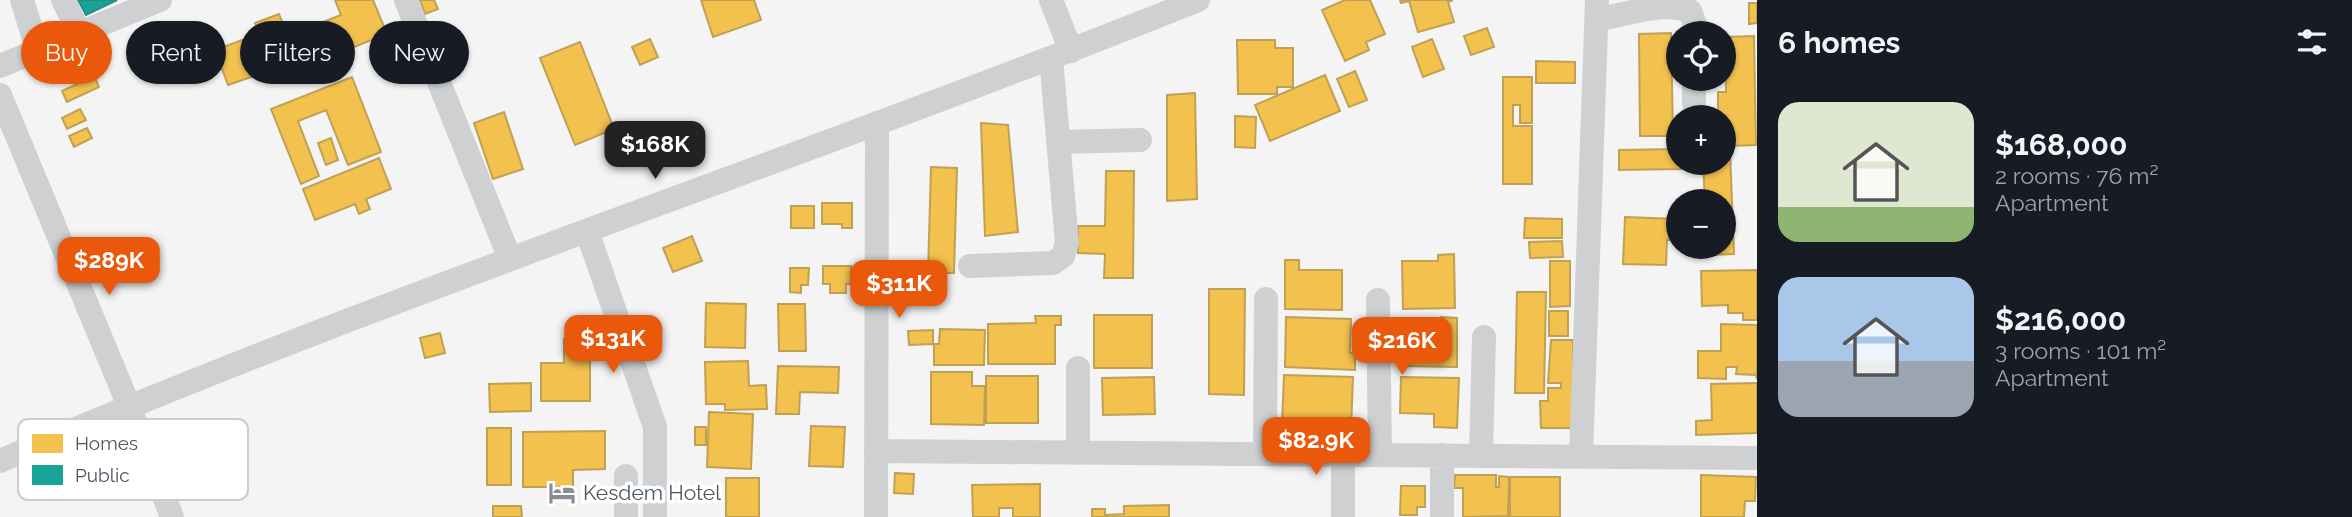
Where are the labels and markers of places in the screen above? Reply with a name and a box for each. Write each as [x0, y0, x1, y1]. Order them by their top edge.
pin: $168K [606, 122, 704, 181]
pin: $289K [60, 238, 158, 297]
pin: $311K [850, 260, 948, 320]
pin: $131K [564, 316, 662, 375]
pin: $216K [1353, 318, 1451, 377]
pin: $82.9K [1259, 418, 1373, 477]
hotel icon: Kesdem Hotel [547, 478, 577, 508]
place label: Kesdem Hotel [583, 480, 721, 505]

